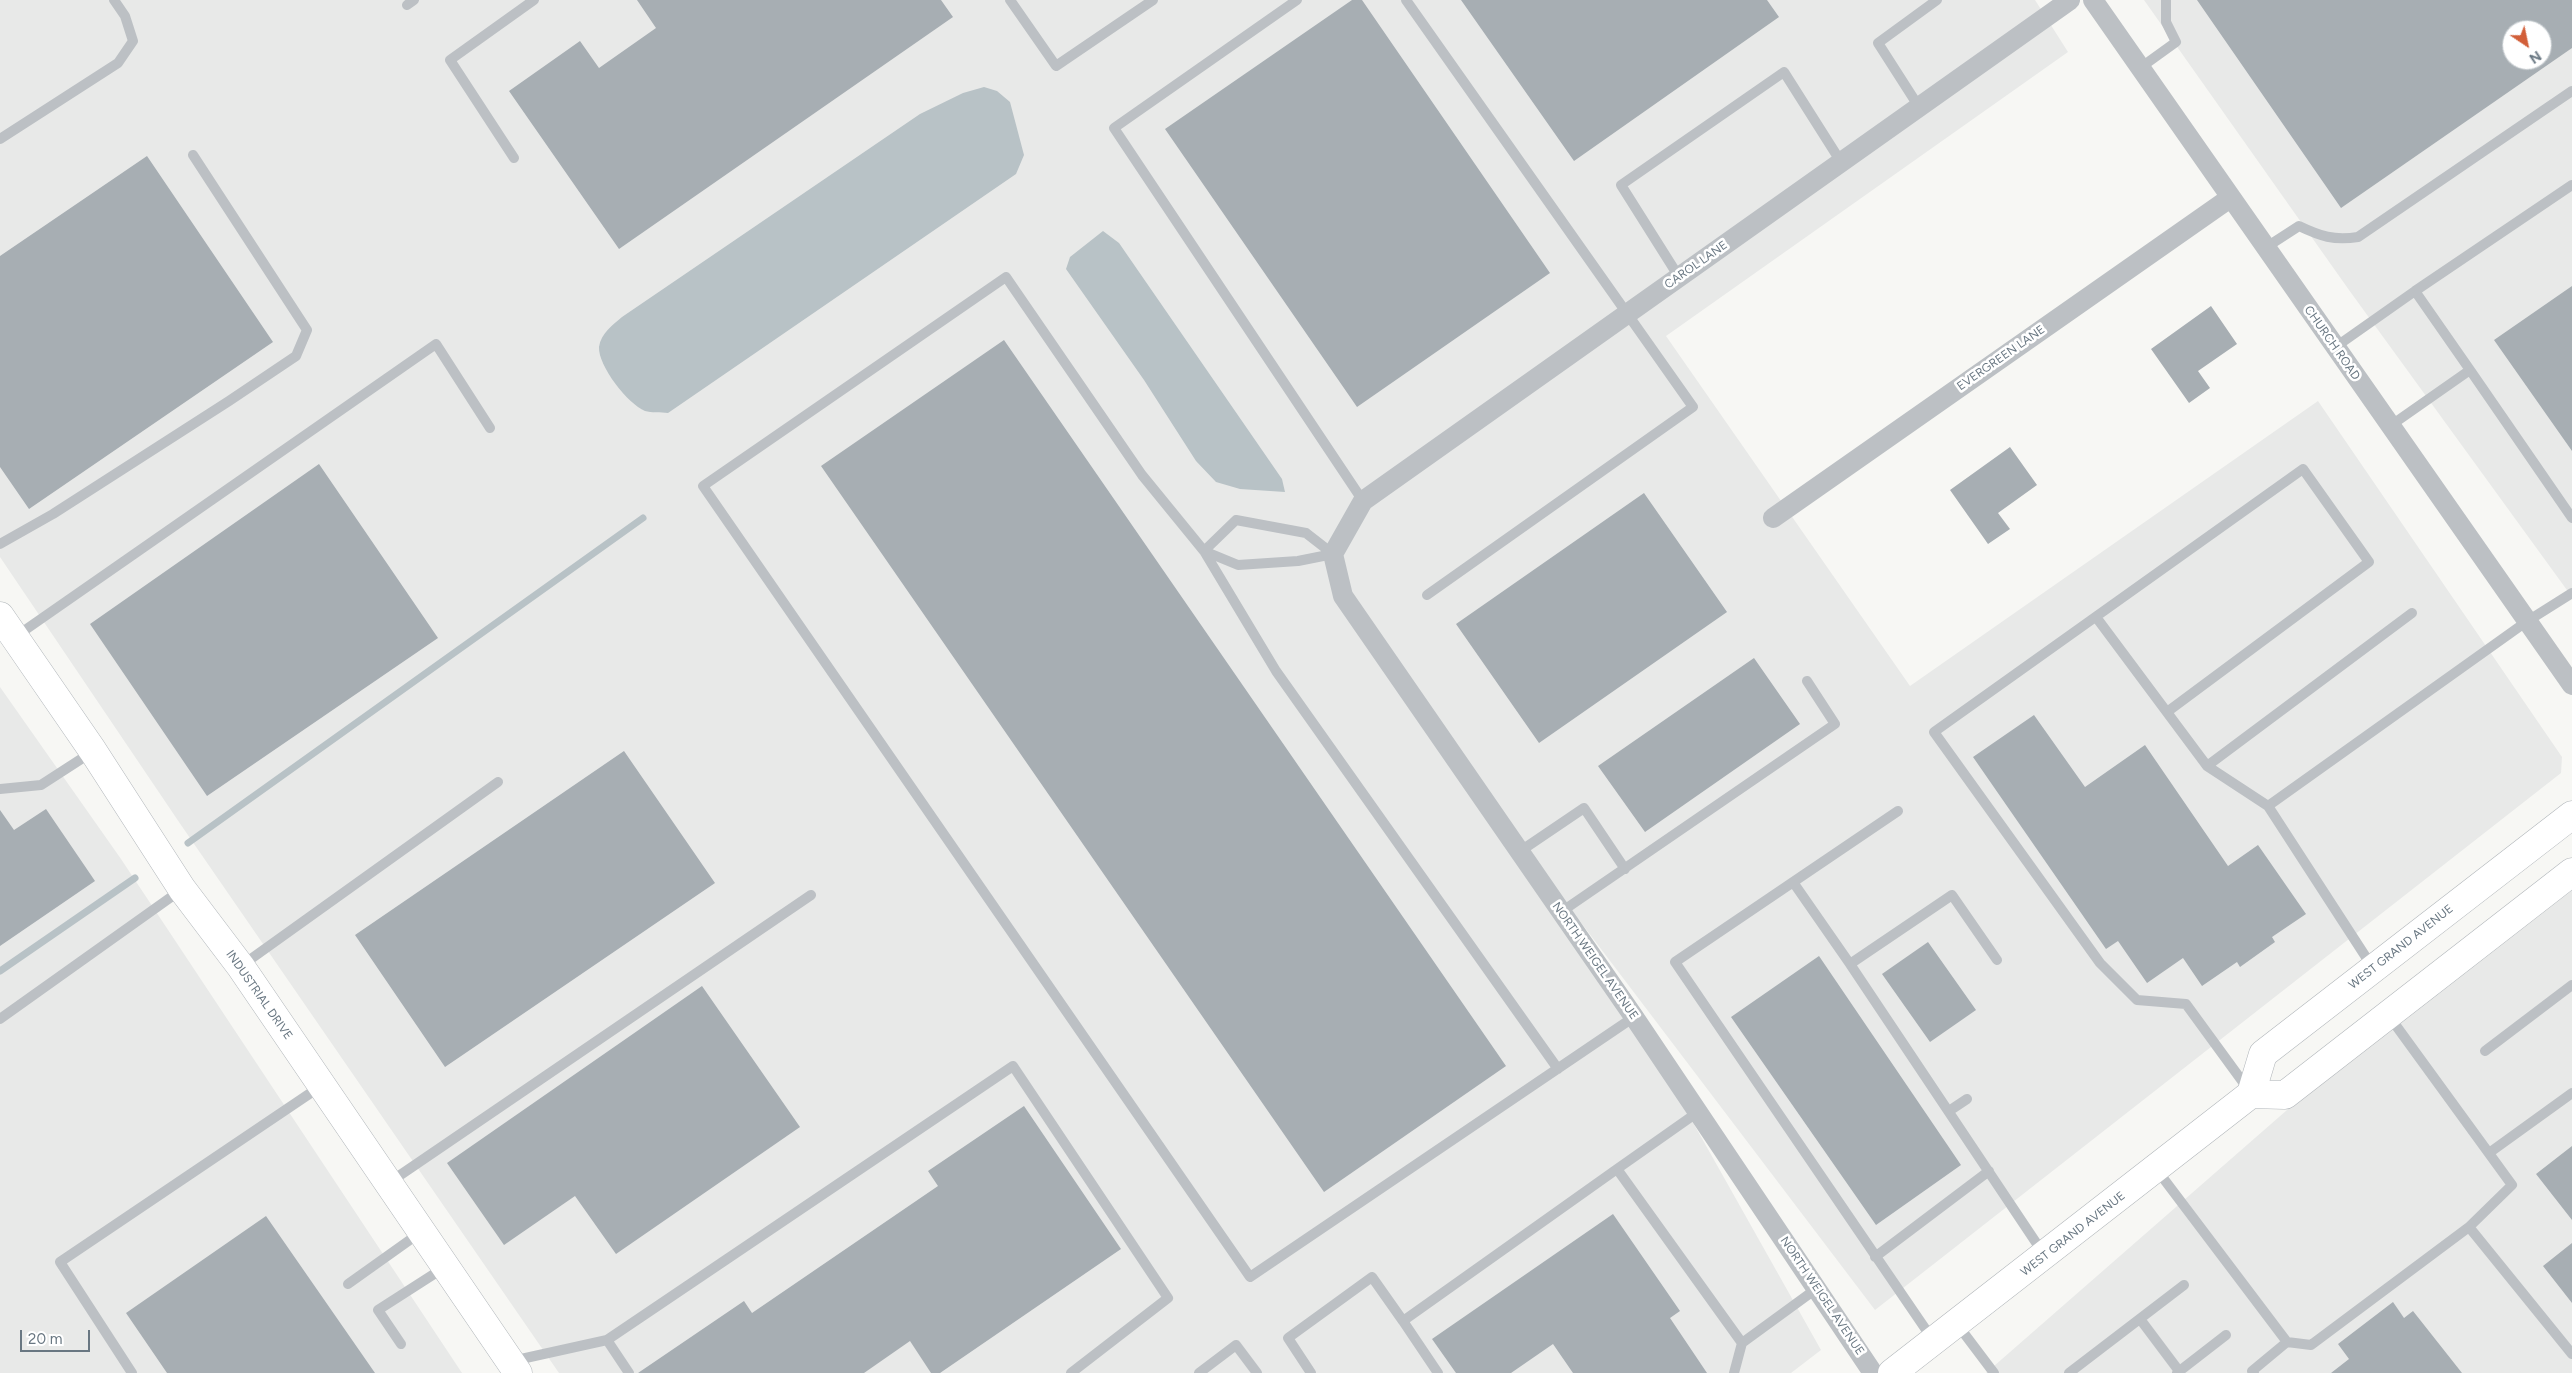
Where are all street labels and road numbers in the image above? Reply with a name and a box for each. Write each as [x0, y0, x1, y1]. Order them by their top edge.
street label: CAROL LANE [1662, 238, 1730, 292]
street label: CHURCH ROAD [2301, 303, 2363, 383]
street label: EVERGREEN LANE [1954, 322, 2048, 394]
street label: NORTH WEIGEL AVENUE [1549, 900, 1641, 1022]
street label: WEST GRAND AVENUE [2346, 902, 2456, 992]
street label: INDUSTRIAL DRIVE [223, 948, 295, 1042]
street label: WEST GRAND AVENUE [2018, 1189, 2128, 1279]
street label: NORTH WEIGEL AVENUE [1777, 1234, 1867, 1358]

